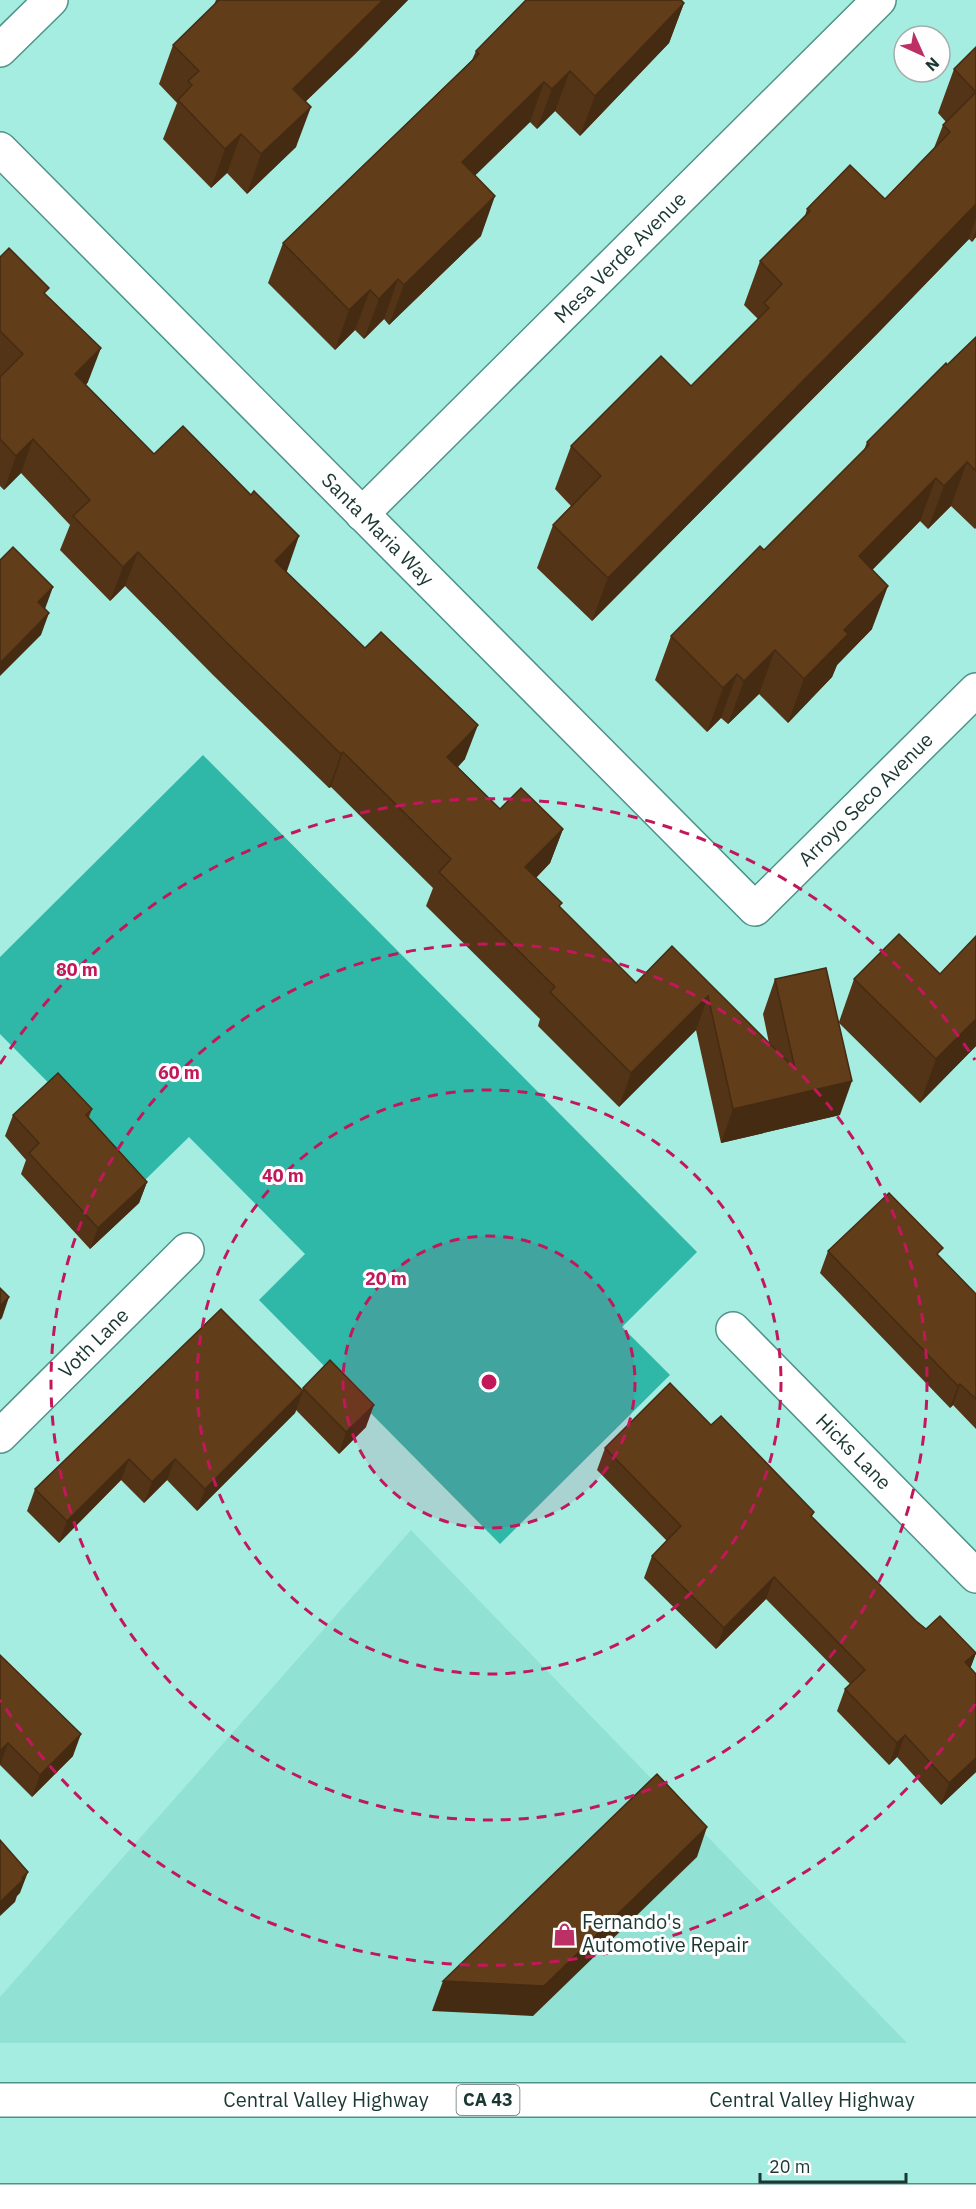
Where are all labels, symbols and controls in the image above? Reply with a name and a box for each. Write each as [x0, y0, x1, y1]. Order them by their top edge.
north arrow [892, 24, 952, 84]
text: N [921, 53, 944, 76]
street label: Mesa Verde Avenue [548, 185, 692, 329]
street label: Santa Maria Way [316, 467, 440, 591]
street label: Arroyo Seco Avenue [792, 726, 939, 872]
text: 80 m [56, 958, 98, 981]
text: 60 m [158, 1061, 200, 1084]
text: 40 m [262, 1164, 304, 1187]
text: 20 m [365, 1267, 407, 1290]
street label: Voth Lane [52, 1302, 134, 1384]
centre of rings [479, 1372, 499, 1392]
street label: Hicks Lane [810, 1407, 898, 1495]
place label: Fernando's Automotive Repair [582, 1908, 748, 1958]
shop icon: Fernando's Automotive Repair [551, 1921, 577, 1947]
road number: CA 43 [456, 2085, 520, 2115]
street label: Central Valley Highway [223, 2086, 429, 2113]
street label: Central Valley Highway [709, 2086, 915, 2113]
scale bar [760, 2146, 906, 2184]
text: 20 m [769, 2155, 811, 2178]

